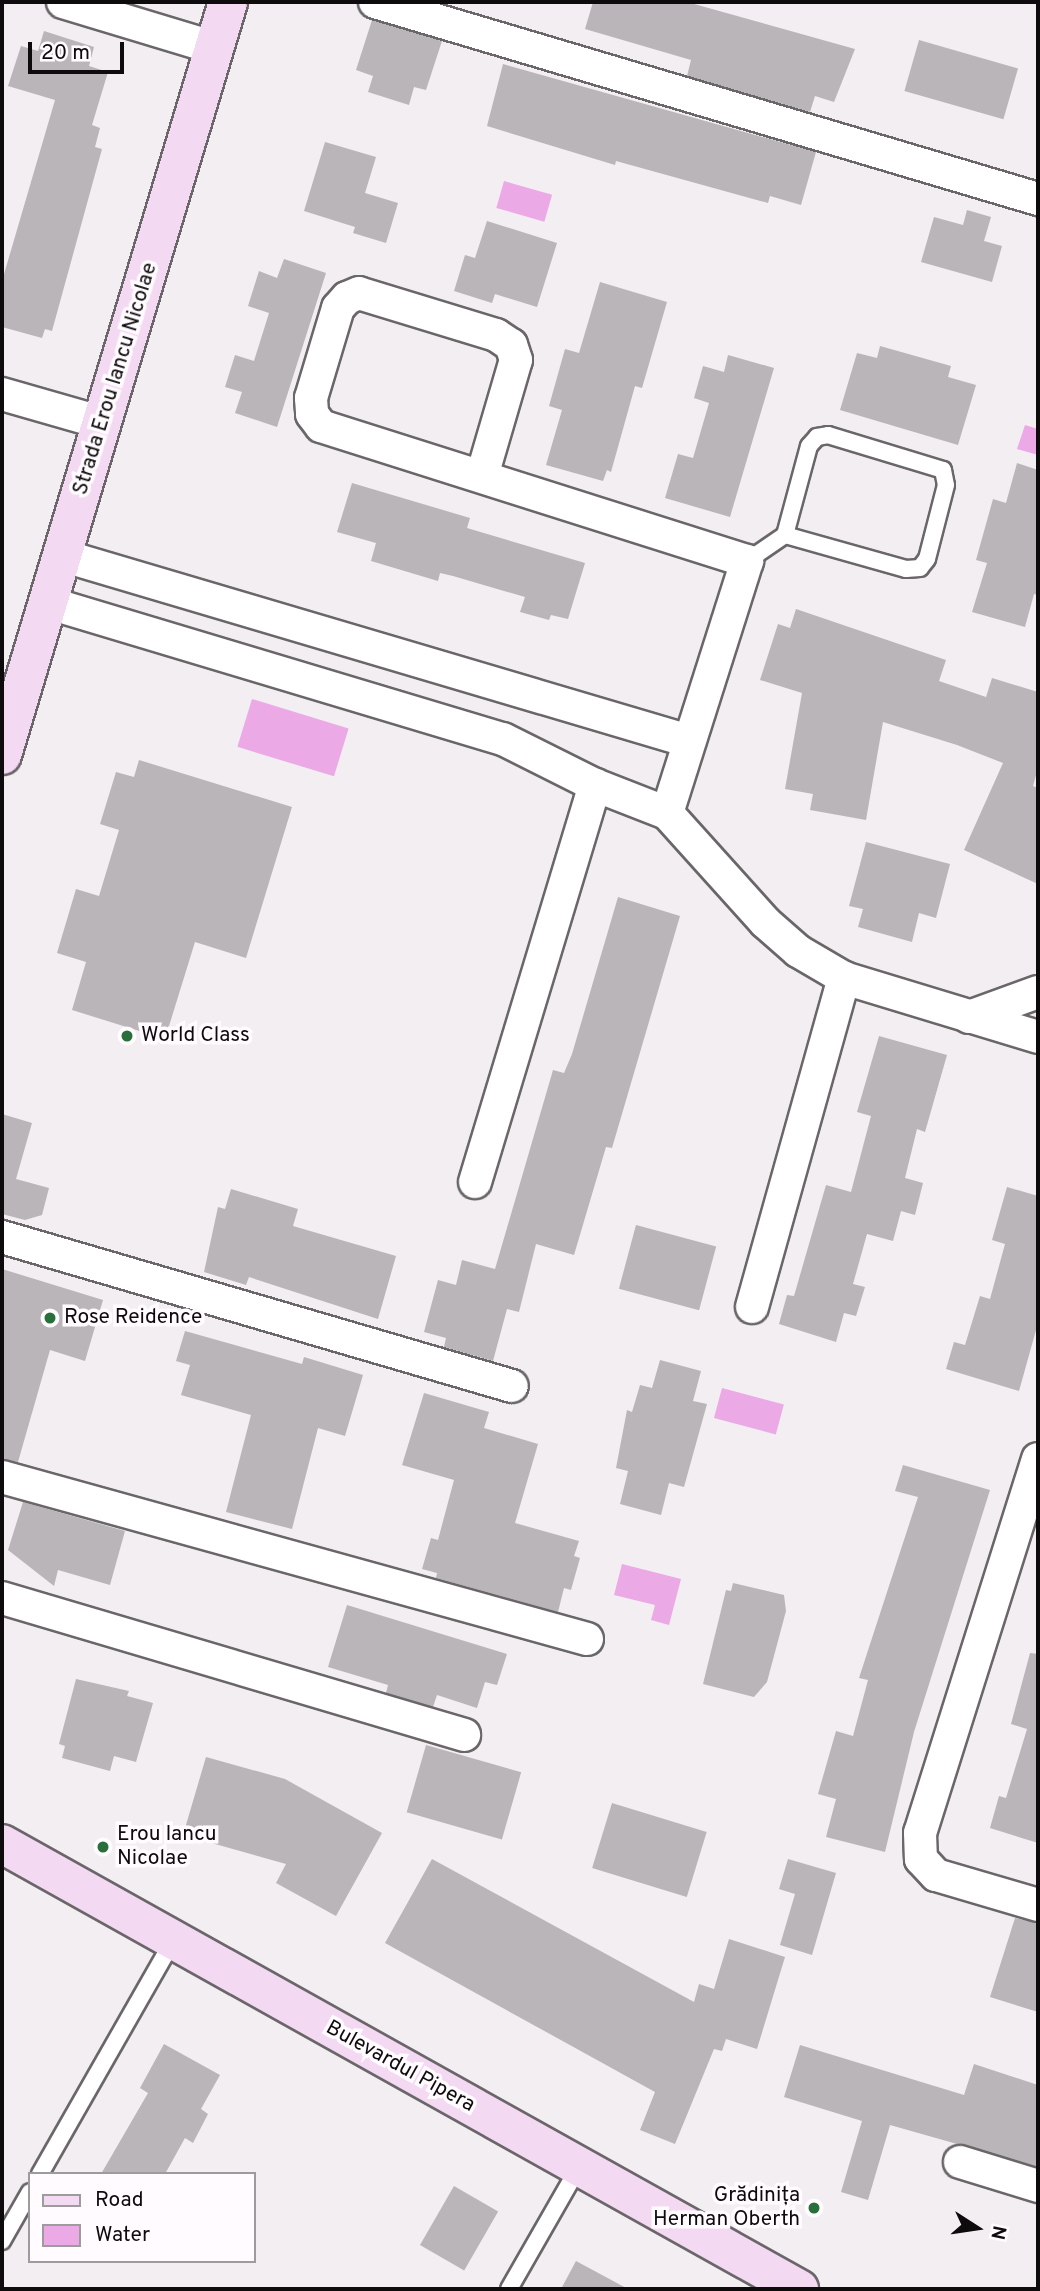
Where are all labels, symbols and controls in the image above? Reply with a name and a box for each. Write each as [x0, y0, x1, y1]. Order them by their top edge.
scale bar [32, 28, 128, 72]
text: 20 m [41, 40, 90, 67]
street label: Strada Erou Iancu Nicolae [69, 260, 163, 498]
place label: World Class [141, 1023, 250, 1049]
marker: World Class [119, 1028, 135, 1044]
place label: Rose Reidence [64, 1305, 202, 1331]
marker: Rose Reidence [42, 1310, 58, 1326]
place label: Erou Iancu Nicolae [117, 1822, 216, 1872]
marker: Erou Iancu Nicolae [95, 1839, 111, 1855]
street label: Bulevardul Pipera [321, 2016, 479, 2118]
legend [28, 2172, 256, 2263]
place label: Grădinița Herman Oberth [653, 2183, 800, 2233]
text: Road [95, 2187, 144, 2214]
north arrow [942, 2193, 1012, 2263]
marker: Grădinița Herman Oberth [806, 2200, 822, 2216]
text: Water [95, 2222, 150, 2249]
text: N [984, 2223, 1011, 2242]

